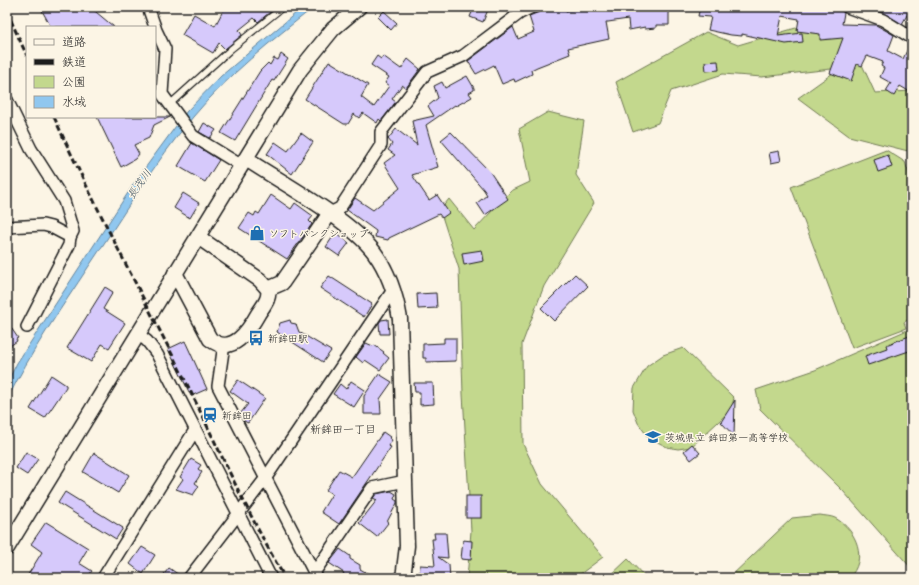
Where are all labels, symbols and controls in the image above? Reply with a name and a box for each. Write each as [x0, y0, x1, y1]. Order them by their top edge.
legend [26, 26, 156, 118]
text: 道路 [62, 33, 86, 49]
text: 鉄道 [62, 53, 86, 69]
text: 公園 [62, 73, 86, 89]
text: 水域 [62, 93, 86, 109]
water label: 長茂川 [123, 166, 154, 202]
shop icon: ソフトバンクショップ [248, 224, 266, 242]
place label: ソフトバンクショップ [269, 226, 369, 240]
bus stop icon: 新鉾田駅 [247, 329, 265, 347]
place label: 新鉾田駅 [268, 331, 308, 345]
station icon: 新鉾田 [201, 406, 219, 424]
place label: 新鉾田 [222, 408, 252, 422]
district label: 新鉾田一丁目 [310, 421, 376, 436]
school or university icon: 茨城県立 鉾田第一高等学校 [644, 428, 662, 446]
place label: 茨城県立 鉾田第一高等学校 [665, 430, 788, 444]

